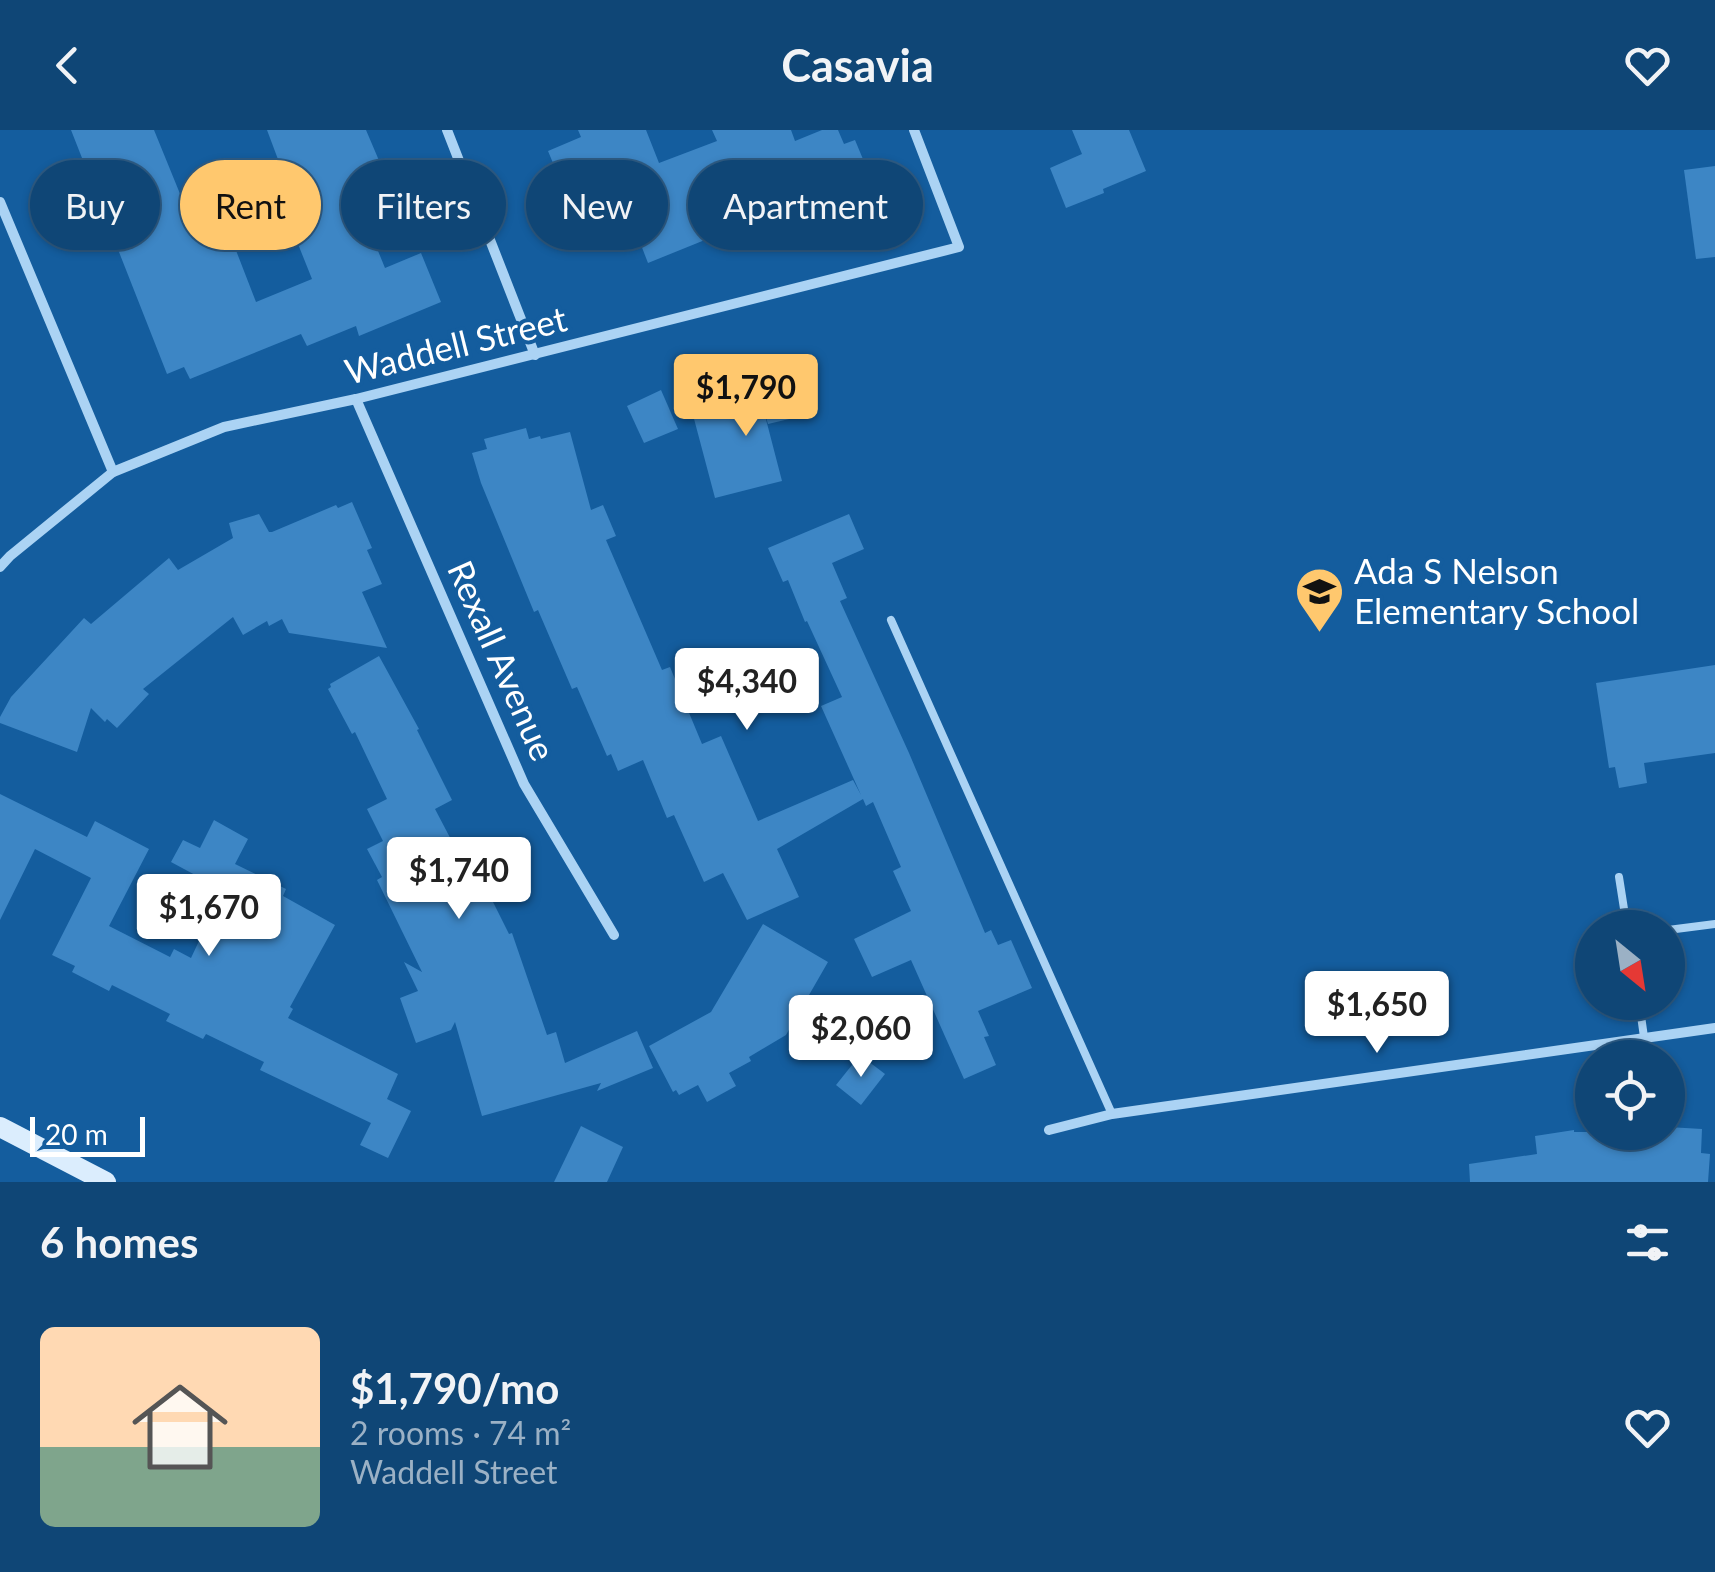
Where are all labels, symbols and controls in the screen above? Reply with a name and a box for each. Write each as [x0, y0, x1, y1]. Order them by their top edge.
icon: back [40, 38, 95, 93]
text: Casavia [781, 38, 934, 92]
icon: heart [1620, 38, 1675, 93]
chip: Buy [30, 160, 160, 250]
chip: Rent [180, 160, 321, 250]
chip: Filters [341, 160, 506, 250]
chip: New [526, 160, 668, 250]
chip: Apartment [688, 160, 923, 250]
street label: Waddell Street [340, 296, 571, 392]
pin: $1,790 [665, 354, 827, 439]
text: $1,790 [696, 367, 796, 406]
place label: Ada S Nelson Elementary School [1354, 549, 1639, 631]
street label: Rexall Avenue [440, 554, 566, 766]
school or university icon: Ada S Nelson Elementary School [1293, 566, 1345, 634]
pin: $4,340 [666, 648, 828, 733]
text: $4,340 [697, 661, 797, 700]
pin: $1,740 [378, 837, 540, 922]
text: $1,740 [409, 850, 509, 889]
pin: $1,670 [128, 874, 290, 959]
text: $1,670 [159, 887, 259, 926]
north arrow [1575, 910, 1685, 1020]
map controls [1575, 910, 1685, 1150]
pin: $1,650 [1296, 971, 1458, 1056]
text: $1,650 [1327, 984, 1427, 1023]
pin: $2,060 [780, 995, 942, 1080]
text: $2,060 [811, 1008, 911, 1047]
button: locate [1575, 1040, 1685, 1150]
scale bar [30, 1112, 145, 1156]
text: 20 m [45, 1117, 108, 1151]
icon: filters [1620, 1215, 1675, 1270]
text: 6 homes [40, 1217, 198, 1267]
text: $1,790/mo [350, 1363, 559, 1413]
icon: home [120, 1367, 240, 1487]
icon: heart [1620, 1400, 1675, 1455]
text: 2 rooms · 74 m² [350, 1413, 571, 1452]
text: Waddell Street [350, 1452, 558, 1491]

